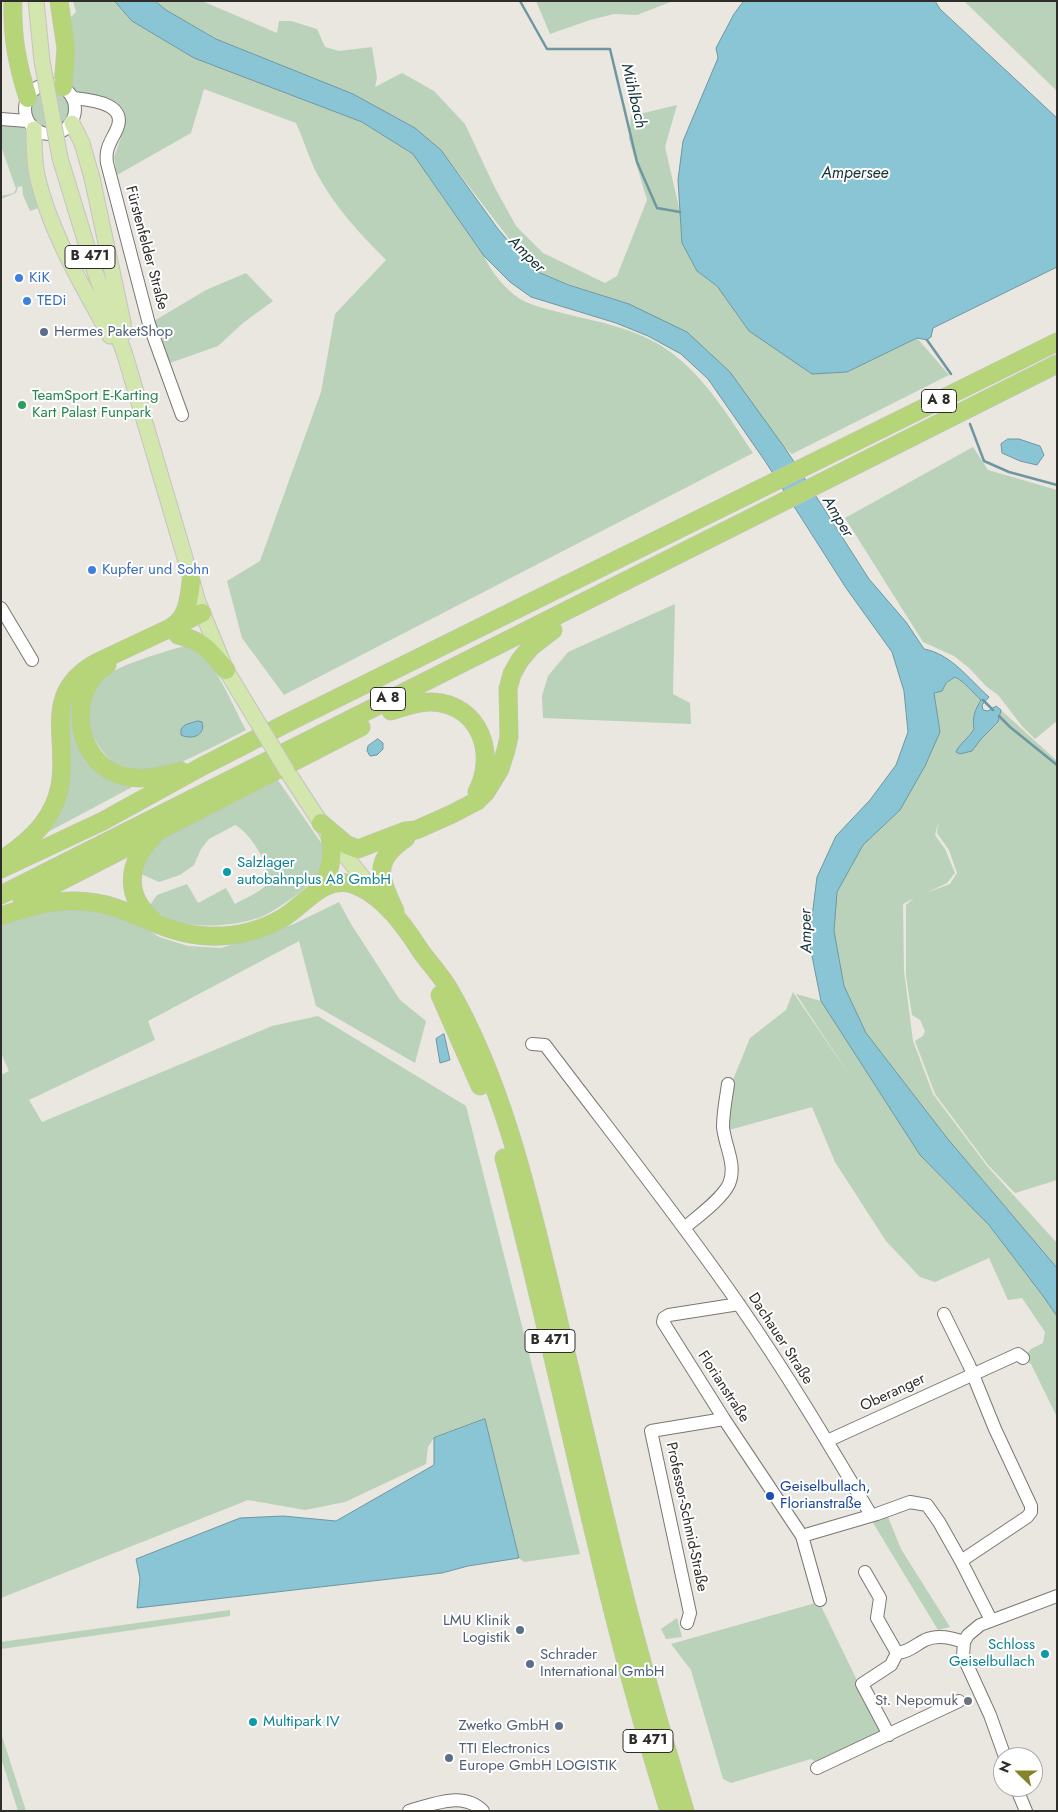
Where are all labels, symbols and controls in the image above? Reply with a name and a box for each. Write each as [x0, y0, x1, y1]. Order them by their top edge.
water label: Mühlbach [616, 62, 650, 130]
water label: Ampersee [822, 164, 888, 184]
street label: Fürstenfelder Straße [121, 184, 171, 312]
water label: Amper [503, 232, 549, 278]
road number: B 471 [65, 246, 115, 268]
place label: KiK [29, 269, 50, 287]
marker: KiK [13, 272, 25, 284]
place label: TEDi [37, 292, 66, 310]
marker: TEDi [21, 295, 33, 307]
place label: Hermes PaketShop [54, 323, 173, 341]
marker: Hermes PaketShop [38, 326, 50, 338]
place label: TeamSport E-Karting Kart Palast Funpark [32, 387, 158, 422]
road number: A 8 [922, 390, 956, 412]
marker: TeamSport E-Karting Kart Palast Funpark [16, 399, 28, 411]
water label: Amper [817, 493, 857, 541]
place label: Kupfer und Sohn [102, 561, 209, 579]
marker: Kupfer und Sohn [86, 564, 98, 576]
road number: A 8 [370, 688, 406, 711]
place label: Salzlager autobahnplus A8 GmbH [237, 854, 391, 889]
marker: Salzlager autobahnplus A8 GmbH [221, 866, 233, 878]
water label: Amper [797, 909, 817, 953]
street label: Dachauer Straße [744, 1290, 816, 1388]
road number: B 471 [525, 1330, 575, 1352]
street label: Florianstraße [693, 1348, 753, 1426]
street label: Oberanger [858, 1370, 928, 1416]
street label: Professor-Schmid-Straße [661, 1441, 711, 1593]
place label: Geiselbullach, Florianstraße [780, 1478, 871, 1513]
marker: Geiselbullach, Florianstraße [764, 1490, 776, 1502]
place label: LMU Klinik Logistik [443, 1612, 510, 1647]
marker: LMU Klinik Logistik [514, 1624, 526, 1636]
place label: Schloss Geiselbullach [949, 1636, 1035, 1671]
place label: Schrader International GmbH [540, 1646, 664, 1681]
marker: Schloss Geiselbullach [1039, 1648, 1051, 1660]
marker: Schrader International GmbH [524, 1658, 536, 1670]
place label: St. Nepomuk [875, 1692, 958, 1710]
marker: St. Nepomuk [962, 1695, 974, 1707]
place label: Multipark IV [263, 1713, 340, 1731]
marker: Multipark IV [247, 1716, 259, 1728]
place label: Zwetko GmbH [459, 1717, 549, 1735]
marker: Zwetko GmbH [553, 1720, 565, 1732]
road number: B 471 [623, 1730, 673, 1752]
place label: TTI Electronics Europe GmbH LOGISTIK [459, 1740, 617, 1775]
north arrow [993, 1747, 1043, 1797]
marker: TTI Electronics Europe GmbH LOGISTIK [443, 1752, 455, 1764]
text: N [994, 1758, 1016, 1776]

